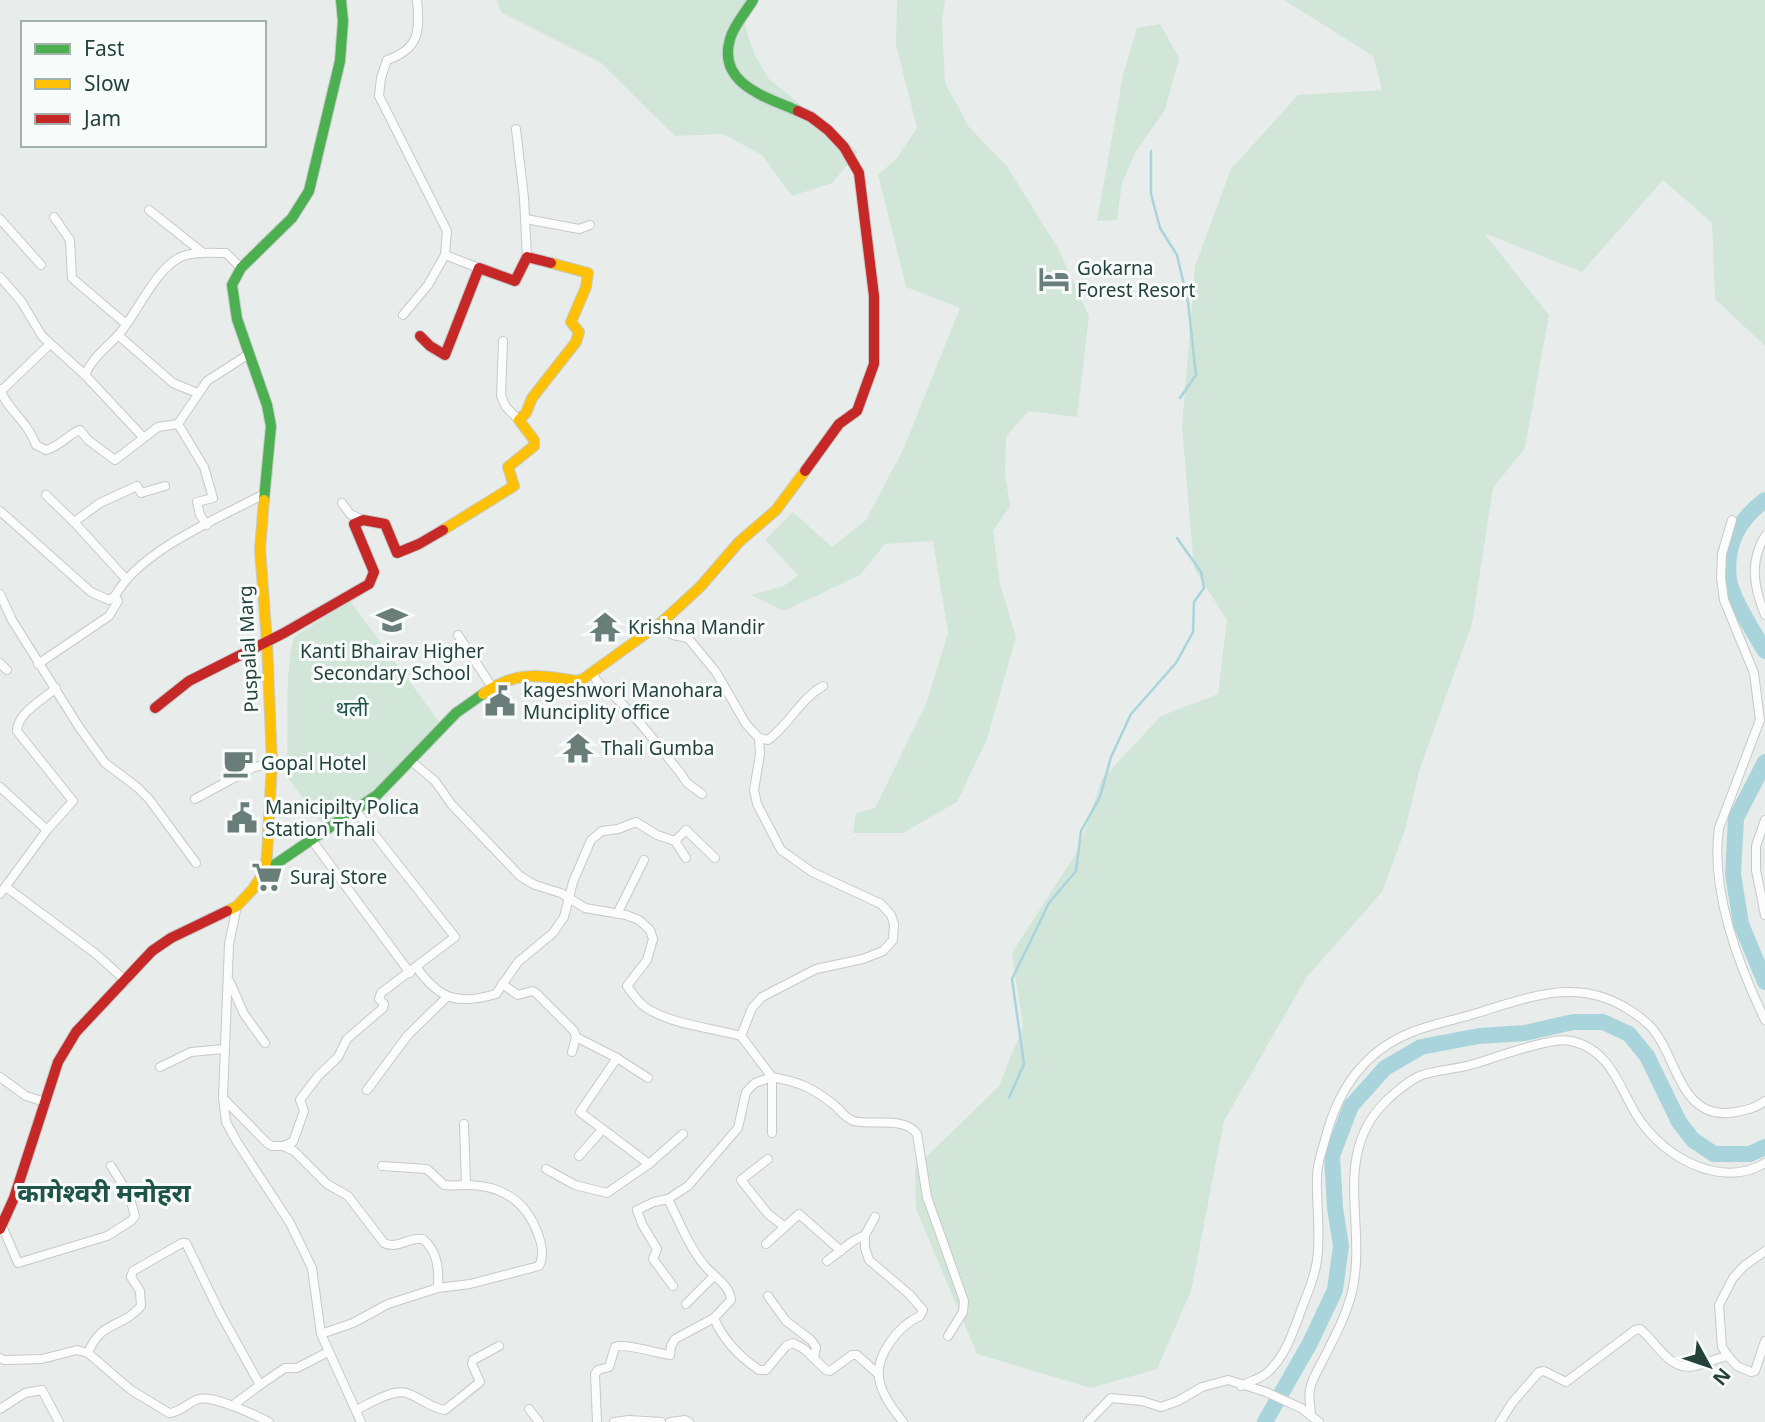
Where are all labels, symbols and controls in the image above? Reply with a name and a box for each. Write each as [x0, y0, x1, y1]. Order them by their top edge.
legend [21, 21, 266, 147]
text: Fast [84, 34, 125, 62]
text: Slow [84, 69, 130, 97]
text: Jam [82, 104, 121, 132]
place label: Gokarna Forest Resort [1077, 255, 1195, 303]
hotel icon: Gokarna Forest Resort [1037, 262, 1071, 296]
street label: Puspalal Marg [232, 585, 264, 713]
school or university icon: Kanti Bhairav Higher Secondary School [375, 603, 409, 637]
temple icon: Krishna Mandir [588, 610, 622, 644]
place label: Krishna Mandir [628, 614, 765, 640]
place label: Kanti Bhairav Higher Secondary School [300, 638, 484, 686]
place label: kageshwori Manohara Munciplity office [523, 677, 723, 725]
public building icon: kageshwori Manohara Munciplity office [483, 684, 517, 718]
district label: थली [335, 694, 369, 722]
temple icon: Thali Gumba [561, 731, 595, 765]
place label: Thali Gumba [601, 735, 714, 761]
cafe icon: Gopal Hotel [221, 746, 255, 780]
place label: Gopal Hotel [261, 750, 367, 776]
place label: Manicipilty Polica Station Thali [265, 794, 419, 842]
public building icon: Manicipilty Polica Station Thali [225, 801, 259, 835]
supermarket icon: Suraj Store [250, 860, 284, 894]
place label: Suraj Store [290, 864, 387, 890]
district label: कागेश्वरी मनोहरा [17, 1174, 192, 1210]
north arrow [1674, 1331, 1744, 1401]
text: N [1707, 1363, 1737, 1391]

